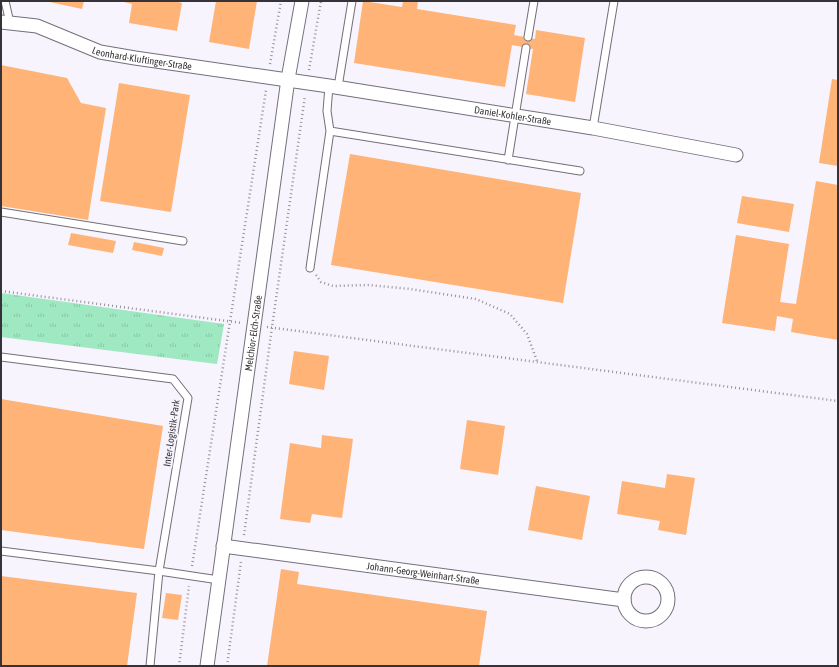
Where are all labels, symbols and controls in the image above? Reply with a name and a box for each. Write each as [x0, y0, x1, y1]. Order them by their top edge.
street label: Leonhard-Kluftinger-Straße [91, 44, 193, 72]
street label: Daniel-Kohler-Straße [473, 104, 552, 127]
street label: Melchior-Elch-Straße [243, 294, 264, 372]
street label: Inter-Logistik-Park [161, 398, 182, 467]
street label: Johann-Georg-Weinhart-Straße [366, 560, 481, 587]

